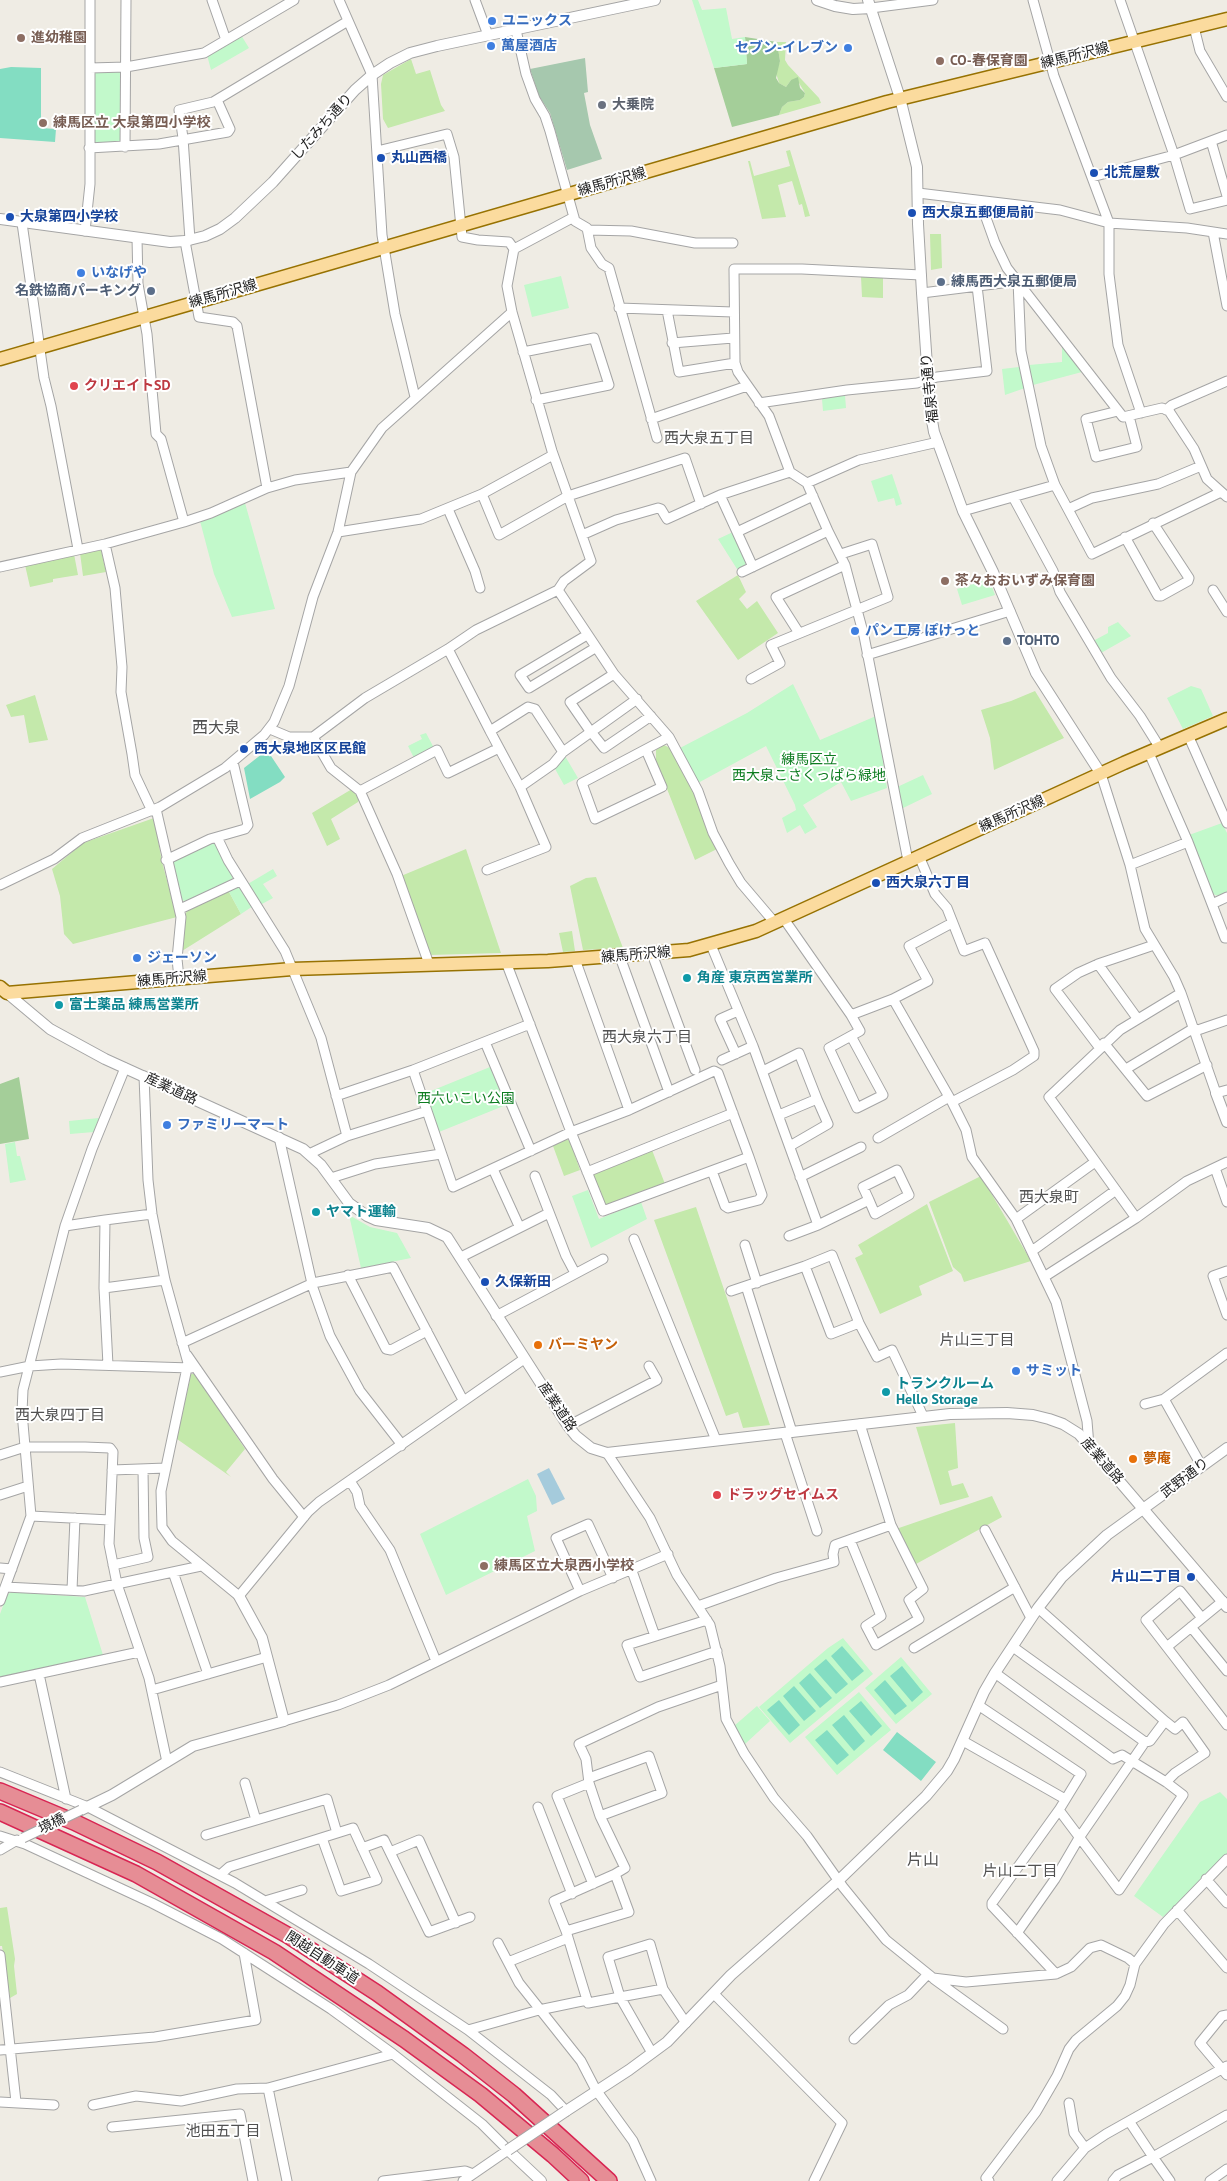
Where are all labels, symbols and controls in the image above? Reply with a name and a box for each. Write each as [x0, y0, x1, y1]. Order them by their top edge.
place label: ユニックス [502, 13, 572, 29]
marker: ユニックス [486, 15, 498, 27]
place label: 進幼稚園 [31, 30, 87, 46]
marker: 進幼稚園 [15, 32, 27, 44]
place label: 萬屋酒店 [501, 38, 557, 54]
street label: 練馬所沢線 [1039, 39, 1111, 73]
marker: 萬屋酒店 [485, 40, 497, 52]
place label: セブン-イレブン [735, 40, 838, 56]
marker: セブン-イレブン [842, 42, 854, 54]
place label: CO-春保育園 [950, 53, 1028, 69]
marker: CO-春保育園 [934, 55, 946, 67]
street label: したみち通り [288, 90, 356, 164]
place label: 大乗院 [612, 97, 654, 113]
marker: 大乗院 [596, 99, 608, 111]
place label: 練馬区立 大泉第四小学校 [53, 115, 211, 131]
marker: 練馬区立 大泉第四小学校 [37, 117, 49, 129]
place label: 丸山西橋 [391, 150, 447, 166]
marker: 丸山西橋 [375, 152, 387, 164]
street label: 練馬所沢線 [576, 164, 648, 200]
place label: 北荒屋敷 [1104, 165, 1160, 181]
marker: 北荒屋敷 [1088, 167, 1100, 179]
place label: 西大泉五郵便局前 [922, 205, 1034, 221]
marker: 西大泉五郵便局前 [906, 207, 918, 219]
place label: 大泉第四小学校 [20, 209, 118, 225]
marker: 大泉第四小学校 [4, 211, 16, 223]
place label: いなげや [91, 265, 147, 281]
marker: いなげや [75, 267, 87, 279]
place label: 練馬西大泉五郵便局 [951, 274, 1077, 290]
street label: 練馬所沢線 [187, 276, 259, 312]
marker: 練馬西大泉五郵便局 [935, 276, 947, 288]
place label: 名鉄協商パーキング [15, 283, 141, 299]
marker: 名鉄協商パーキング [145, 285, 157, 297]
street label: 福泉寺通り [918, 352, 942, 424]
place label: クリエイトSD [84, 378, 170, 394]
marker: クリエイトSD [68, 380, 80, 392]
district label: 西大泉五丁目 [664, 430, 754, 448]
place label: 茶々おおいずみ保育園 [955, 573, 1095, 589]
marker: 茶々おおいずみ保育園 [939, 575, 951, 587]
place label: パン工房 ぽけっと [865, 623, 981, 639]
marker: パン工房 ぽけっと [849, 625, 861, 637]
place label: TOHTO [1017, 633, 1060, 649]
marker: TOHTO [1001, 635, 1013, 647]
district label: 西大泉 [192, 718, 240, 738]
place label: 西大泉地区区民館 [254, 741, 366, 757]
marker: 西大泉地区区民館 [238, 743, 250, 755]
park label: 練馬区立 西大泉こさくっぱら緑地 [732, 752, 886, 784]
street label: 練馬所沢線 [977, 792, 1047, 836]
place label: 西大泉六丁目 [886, 875, 970, 891]
marker: 西大泉六丁目 [870, 877, 882, 889]
street label: 練馬所沢線 [600, 944, 672, 966]
place label: ジェーソン [147, 950, 217, 966]
marker: ジェーソン [131, 952, 143, 964]
street label: 練馬所沢線 [136, 968, 208, 990]
place label: 角産 東京西営業所 [697, 970, 813, 986]
marker: 角産 東京西営業所 [681, 972, 693, 984]
place label: 富士薬品 練馬営業所 [69, 997, 199, 1013]
marker: 富士薬品 練馬営業所 [53, 999, 65, 1011]
district label: 西大泉六丁目 [602, 1029, 692, 1047]
street label: 産業道路 [142, 1070, 200, 1108]
park label: 西六いこい公園 [417, 1091, 515, 1107]
place label: ファミリーマート [177, 1117, 289, 1133]
marker: ファミリーマート [161, 1119, 173, 1131]
district label: 西大泉町 [1019, 1189, 1079, 1207]
place label: ヤマト運輸 [326, 1204, 396, 1220]
marker: ヤマト運輸 [310, 1206, 322, 1218]
place label: 久保新田 [495, 1274, 551, 1290]
marker: 久保新田 [479, 1276, 491, 1288]
district label: 片山三丁目 [940, 1332, 1014, 1350]
place label: バーミヤン [548, 1337, 618, 1353]
marker: バーミヤン [532, 1339, 544, 1351]
place label: サミット [1026, 1363, 1082, 1379]
marker: サミット [1010, 1365, 1022, 1377]
place label: トランクルーム Hello Storage [896, 1376, 994, 1408]
street label: 産業道路 [534, 1379, 580, 1435]
marker: トランクルーム Hello Storage [880, 1386, 892, 1398]
district label: 西大泉四丁目 [15, 1407, 105, 1425]
street label: 産業道路 [1077, 1434, 1127, 1488]
place label: 夢庵 [1143, 1451, 1171, 1467]
marker: 夢庵 [1127, 1453, 1139, 1465]
street label: 武野通り [1158, 1454, 1212, 1502]
place label: ドラッグセイムス [727, 1487, 839, 1503]
marker: ドラッグセイムス [711, 1489, 723, 1501]
place label: 練馬区立大泉西小学校 [494, 1558, 634, 1574]
marker: 練馬区立大泉西小学校 [478, 1560, 490, 1572]
place label: 片山二丁目 [1111, 1569, 1181, 1585]
marker: 片山二丁目 [1185, 1571, 1197, 1583]
street label: 境橋 [36, 1810, 68, 1838]
district label: 片山 [907, 1850, 939, 1870]
district label: 片山二丁目 [983, 1863, 1057, 1881]
street label: 関越自動車道 [282, 1928, 362, 1988]
district label: 池田五丁目 [186, 2123, 260, 2141]

